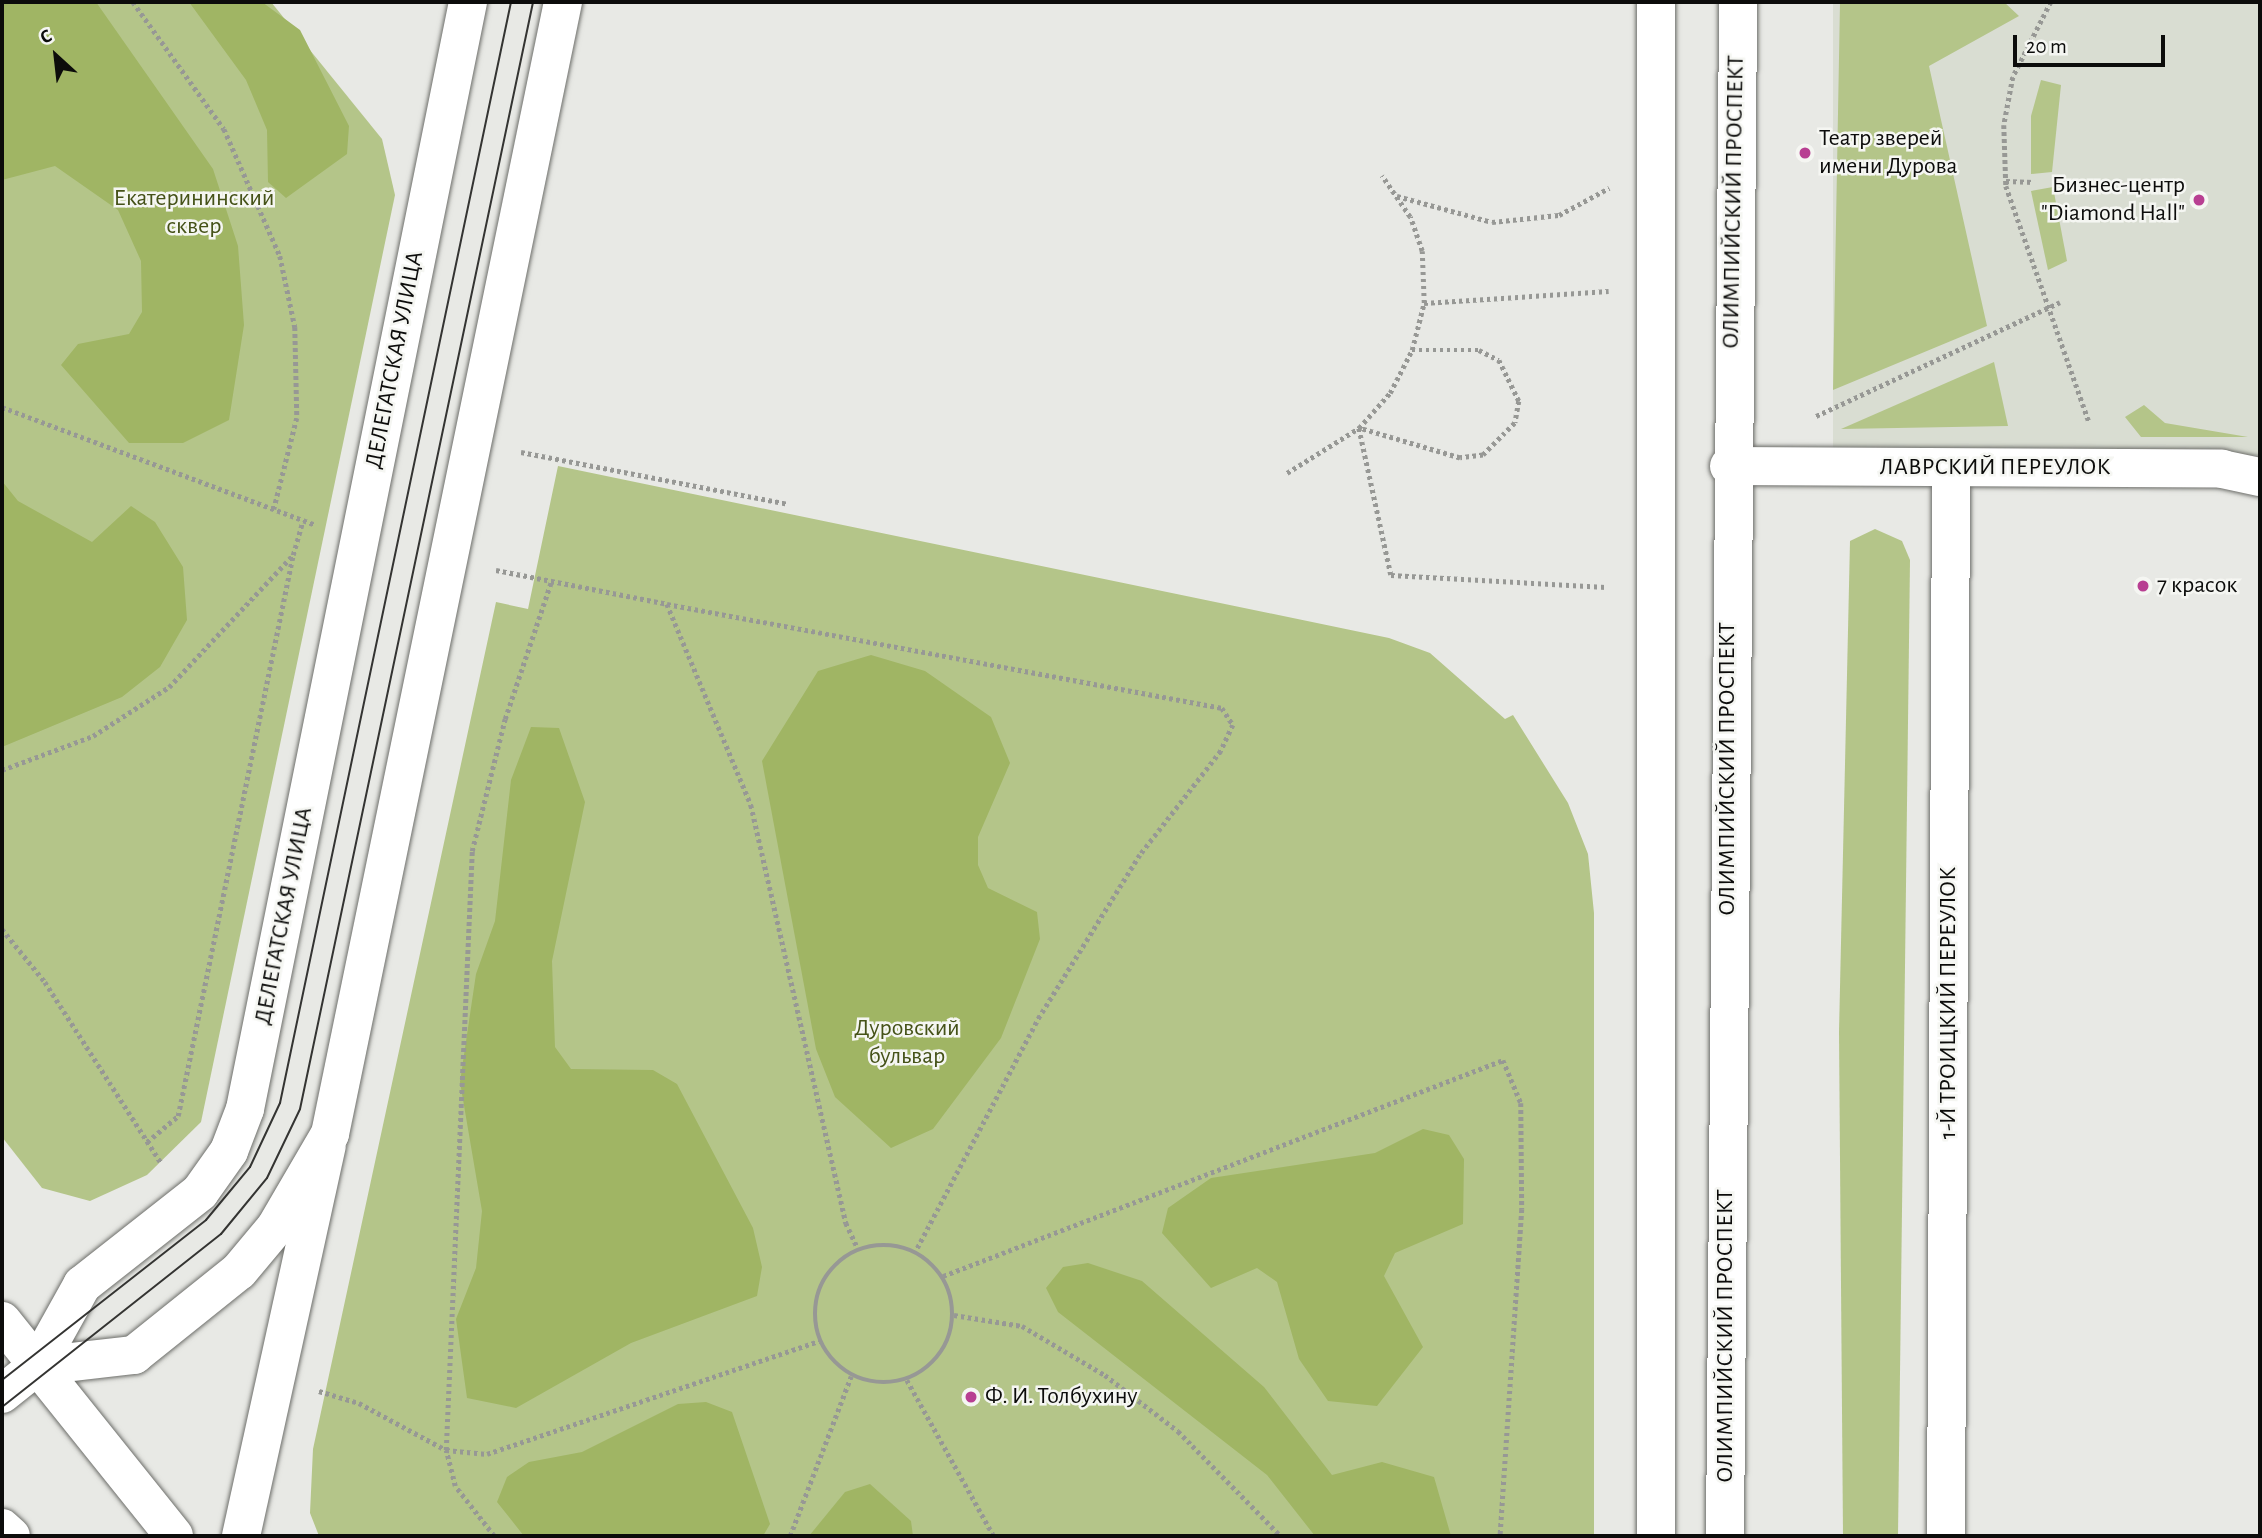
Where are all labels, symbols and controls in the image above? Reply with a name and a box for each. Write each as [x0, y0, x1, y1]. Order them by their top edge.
north arrow [21, 21, 91, 91]
scale bar [2017, 21, 2169, 65]
text: С [37, 26, 55, 48]
text: 20 m [2026, 36, 2067, 57]
street label: ОЛИМПИЙСКИЙ ПРОСПЕКТ [1717, 55, 1751, 349]
place label: Театр зверей имени Дурова [1819, 125, 1957, 181]
marker: Театр зверей имени Дурова [1797, 145, 1813, 161]
place label: Бизнес-центр "Diamond Hall" [2041, 172, 2185, 228]
park label: Екатерининский сквер [113, 185, 275, 241]
marker: Бизнес-центр "Diamond Hall" [2191, 192, 2207, 208]
street label: ДЕЛЕГАТСКАЯ УЛИЦА [360, 249, 430, 471]
street label: ЛАВРСКИЙ ПЕРЕУЛОК [1880, 454, 2110, 482]
place label: 7 красок [2157, 572, 2237, 600]
marker: 7 красок [2135, 578, 2151, 594]
street label: ОЛИМПИЙСКИЙ ПРОСПЕКТ [1714, 622, 1742, 916]
street label: ДЕЛЕГАТСКАЯ УЛИЦА [249, 805, 319, 1027]
street label: 1-Й ТРОИЦКИЙ ПЕРЕУЛОК [1935, 867, 1963, 1139]
park label: Дуровский бульвар [854, 1015, 960, 1071]
street label: ОЛИМПИЙСКИЙ ПРОСПЕКТ [1712, 1189, 1740, 1483]
place label: Ф. И. Толбухину [985, 1383, 1138, 1411]
marker: Ф. И. Толбухину [963, 1389, 979, 1405]

